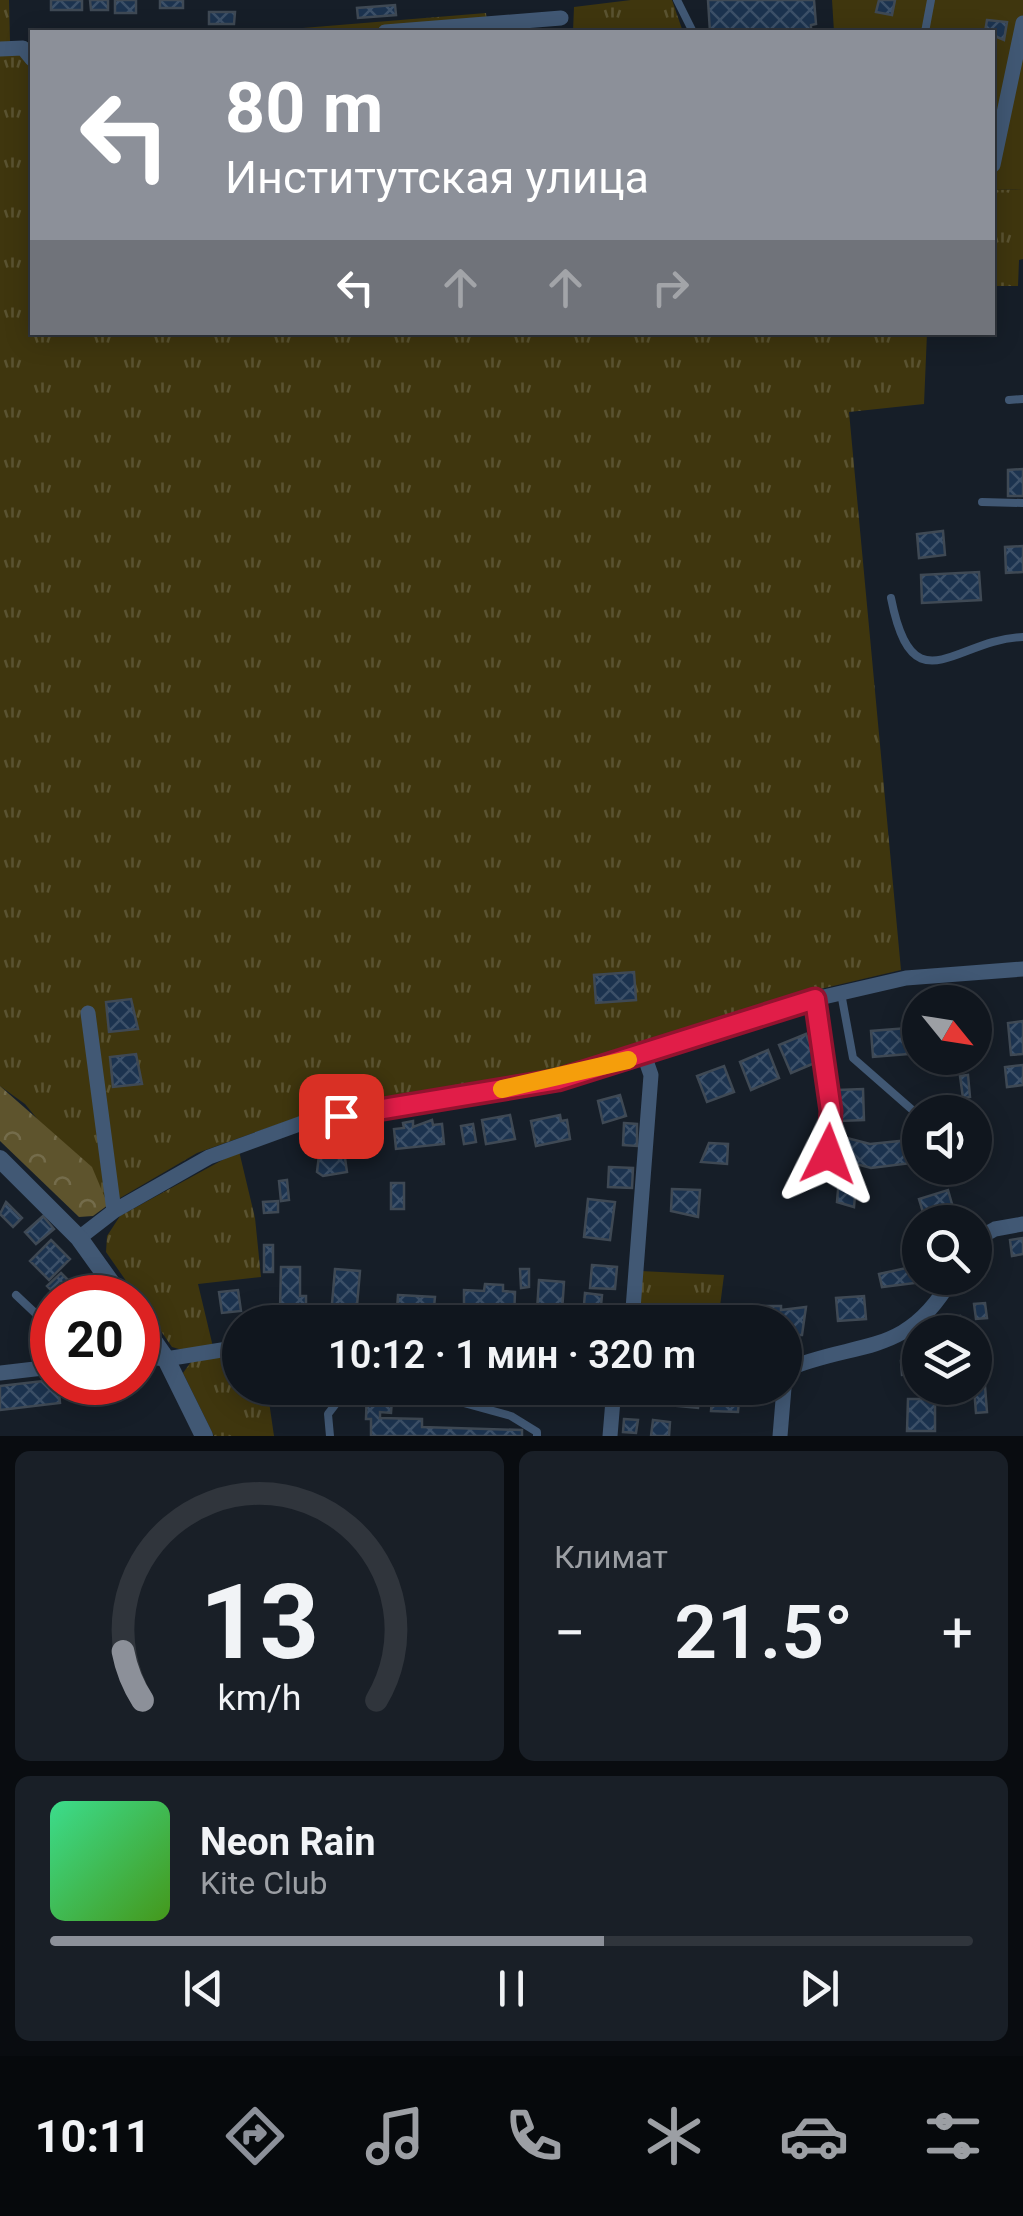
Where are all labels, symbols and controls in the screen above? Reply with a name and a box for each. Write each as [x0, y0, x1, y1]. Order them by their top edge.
text: 80 m [225, 67, 383, 149]
icon: left [60, 70, 190, 200]
text: Институтская улица [225, 151, 649, 204]
icon: left [328, 260, 383, 315]
icon: ahead [433, 260, 488, 315]
icon: ahead [538, 260, 593, 315]
icon: right [643, 260, 698, 315]
north arrow [902, 985, 992, 1075]
map controls [902, 985, 992, 1405]
pin [299, 1074, 384, 1159]
icon: arrive [314, 1089, 369, 1144]
button: sound [902, 1095, 992, 1185]
position arrow [776, 1102, 880, 1206]
button: search [902, 1205, 992, 1295]
speed limit sign: 20 [30, 1275, 160, 1405]
button: layers [902, 1315, 992, 1405]
text: 10:12 · 1 мин · 320 m [328, 1333, 696, 1377]
text: Климат [554, 1538, 668, 1576]
text: 13 [200, 1562, 319, 1683]
text: 21.5° [674, 1588, 853, 1676]
text: − [554, 1601, 585, 1665]
text: + [942, 1601, 973, 1665]
text: km/h [218, 1677, 301, 1719]
text: Neon Rain [200, 1820, 376, 1864]
text: Kite Club [200, 1864, 327, 1902]
icon: previous [176, 1961, 231, 2016]
icon: pause [484, 1961, 539, 2016]
icon: next [792, 1961, 847, 2016]
icon: directions [220, 2101, 290, 2171]
icon: music [360, 2101, 430, 2171]
icon: phone [499, 2101, 569, 2171]
icon: climate [639, 2101, 709, 2171]
icon: car [779, 2101, 849, 2171]
icon: filters [918, 2101, 988, 2171]
text: 10:11 [35, 2110, 151, 2163]

